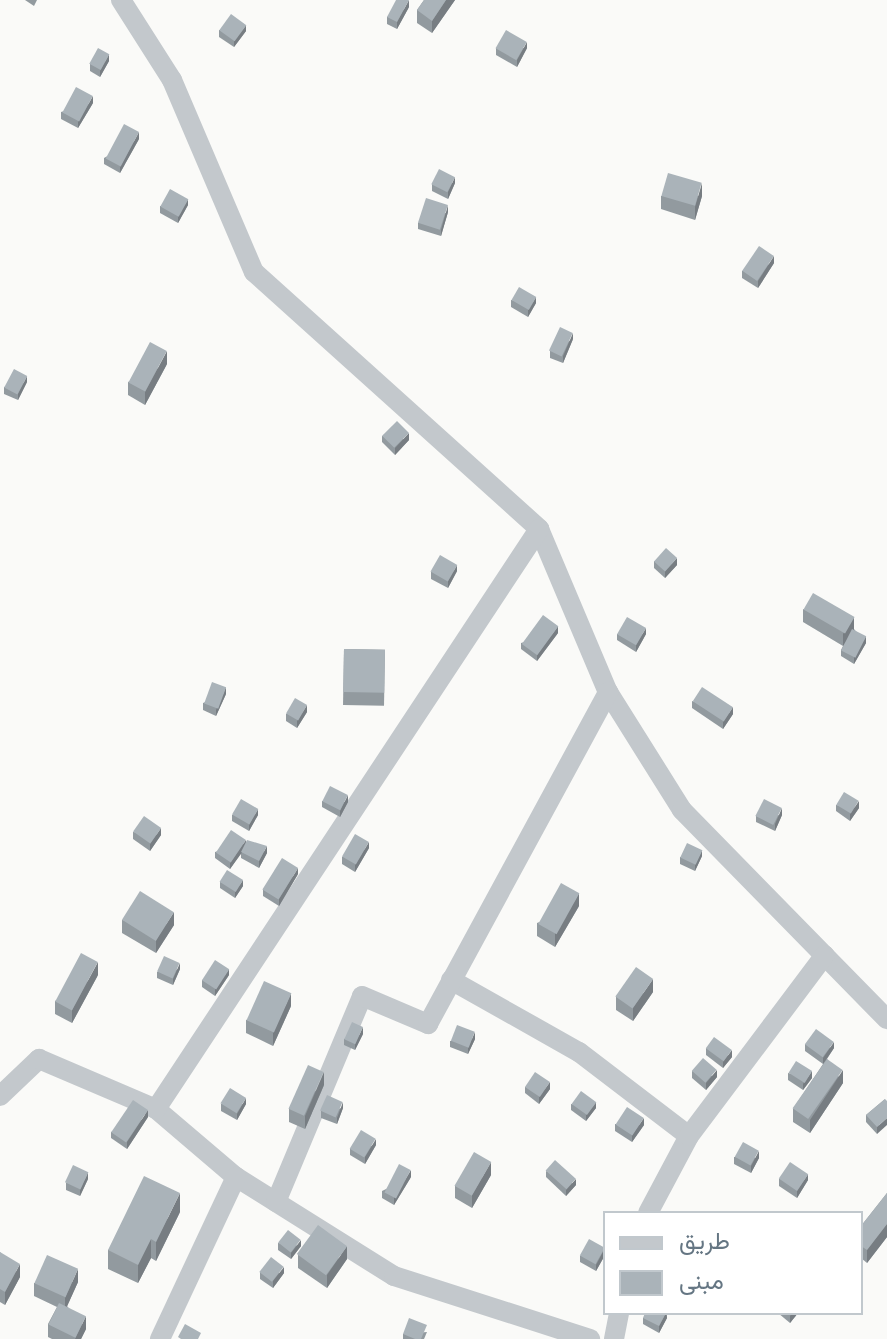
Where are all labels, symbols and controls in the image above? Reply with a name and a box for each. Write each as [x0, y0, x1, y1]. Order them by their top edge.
legend [603, 1211, 863, 1315]
text: طريق [679, 1225, 730, 1256]
text: مبنى [679, 1265, 724, 1296]

